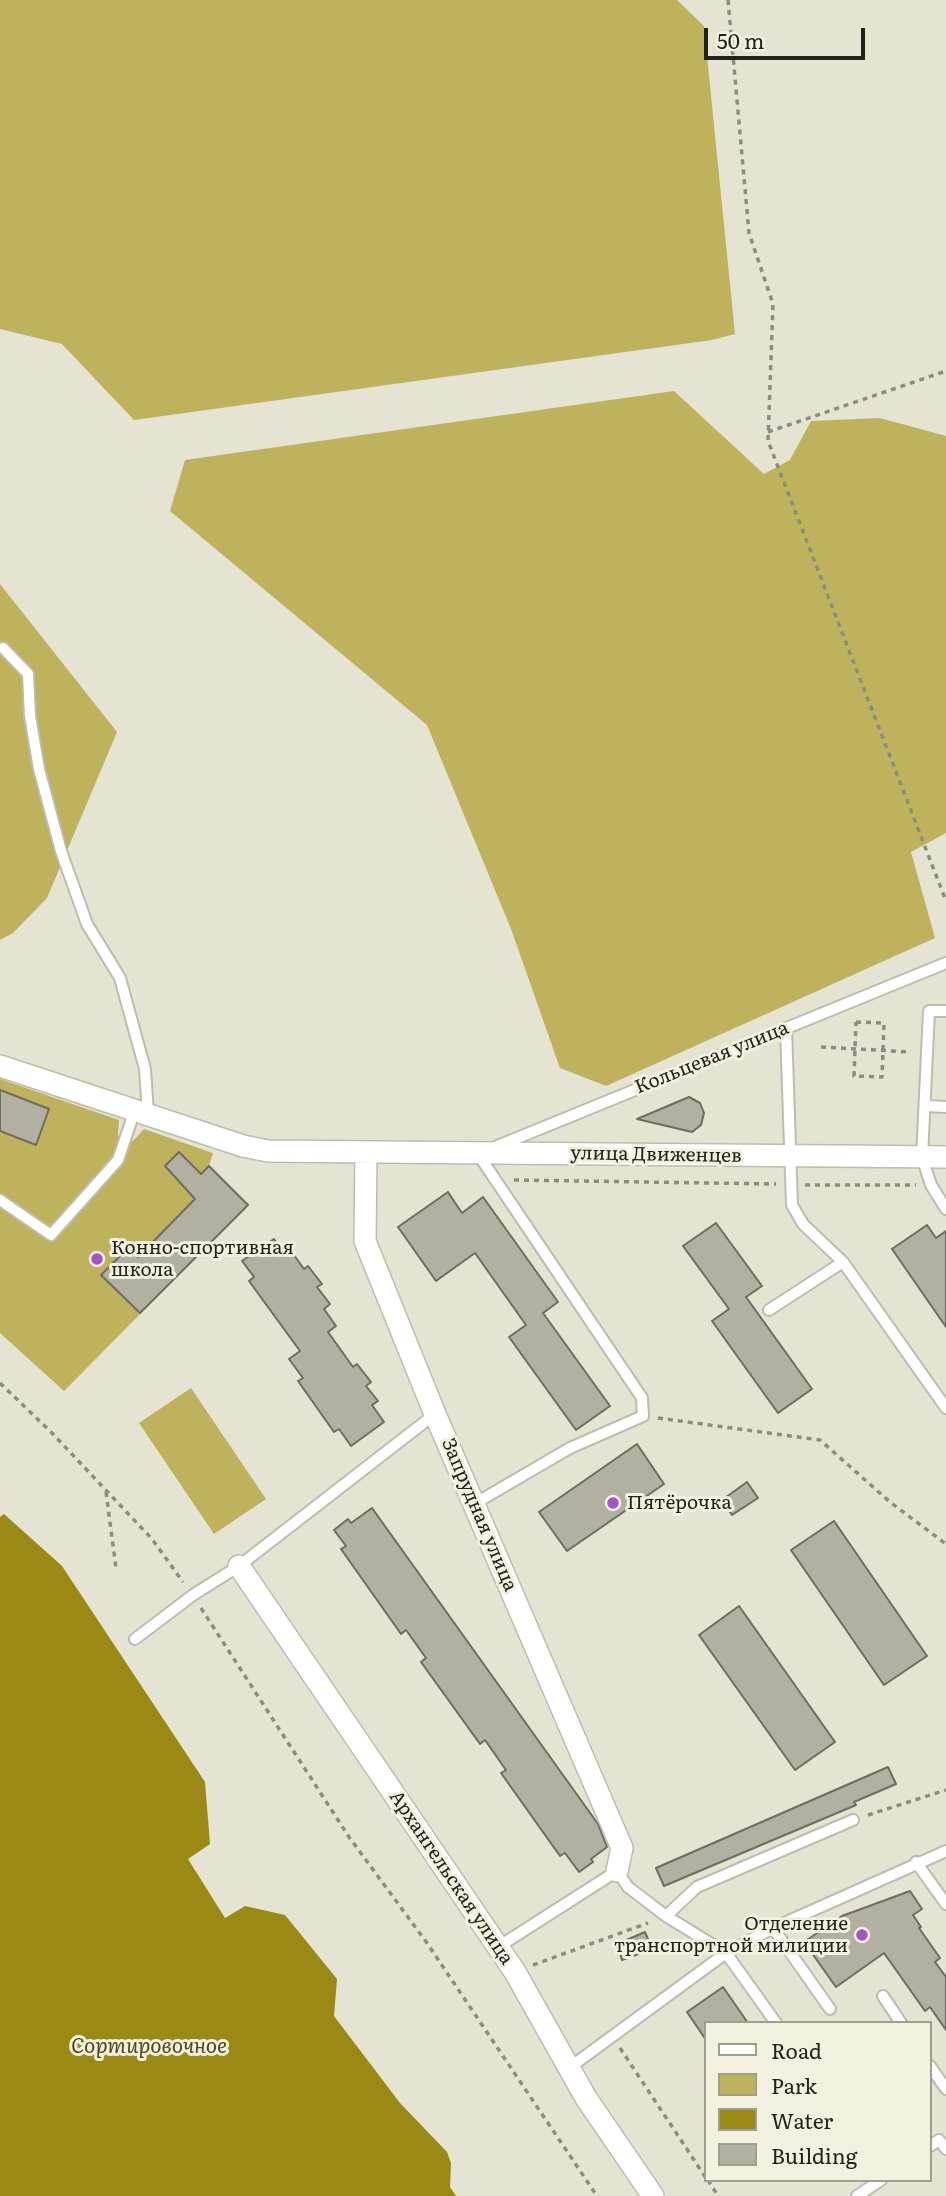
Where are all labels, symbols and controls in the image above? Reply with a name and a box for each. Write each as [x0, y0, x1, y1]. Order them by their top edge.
scale bar [708, 14, 869, 58]
text: 50 m [717, 24, 764, 55]
street label: Кольцевая улица [632, 1017, 792, 1099]
street label: улица Движенцев [570, 1142, 742, 1168]
place label: Конно-спортивная школа [111, 1237, 294, 1281]
marker: Конно-спортивная школа [89, 1251, 105, 1267]
street label: Запрудная улица [436, 1435, 522, 1595]
place label: Пятёрочка [627, 1492, 732, 1514]
marker: Пятёрочка [605, 1495, 621, 1511]
street label: Архангельская улица [384, 1787, 518, 1969]
place label: Отделение транспортной милиции [614, 1913, 848, 1957]
marker: Отделение транспортной милиции [854, 1927, 870, 1943]
legend [704, 2021, 932, 2182]
water label: Сортировочное [71, 2034, 227, 2060]
text: Road [771, 2034, 822, 2065]
text: Park [771, 2069, 817, 2100]
text: Water [771, 2104, 833, 2135]
text: Building [771, 2139, 857, 2170]

